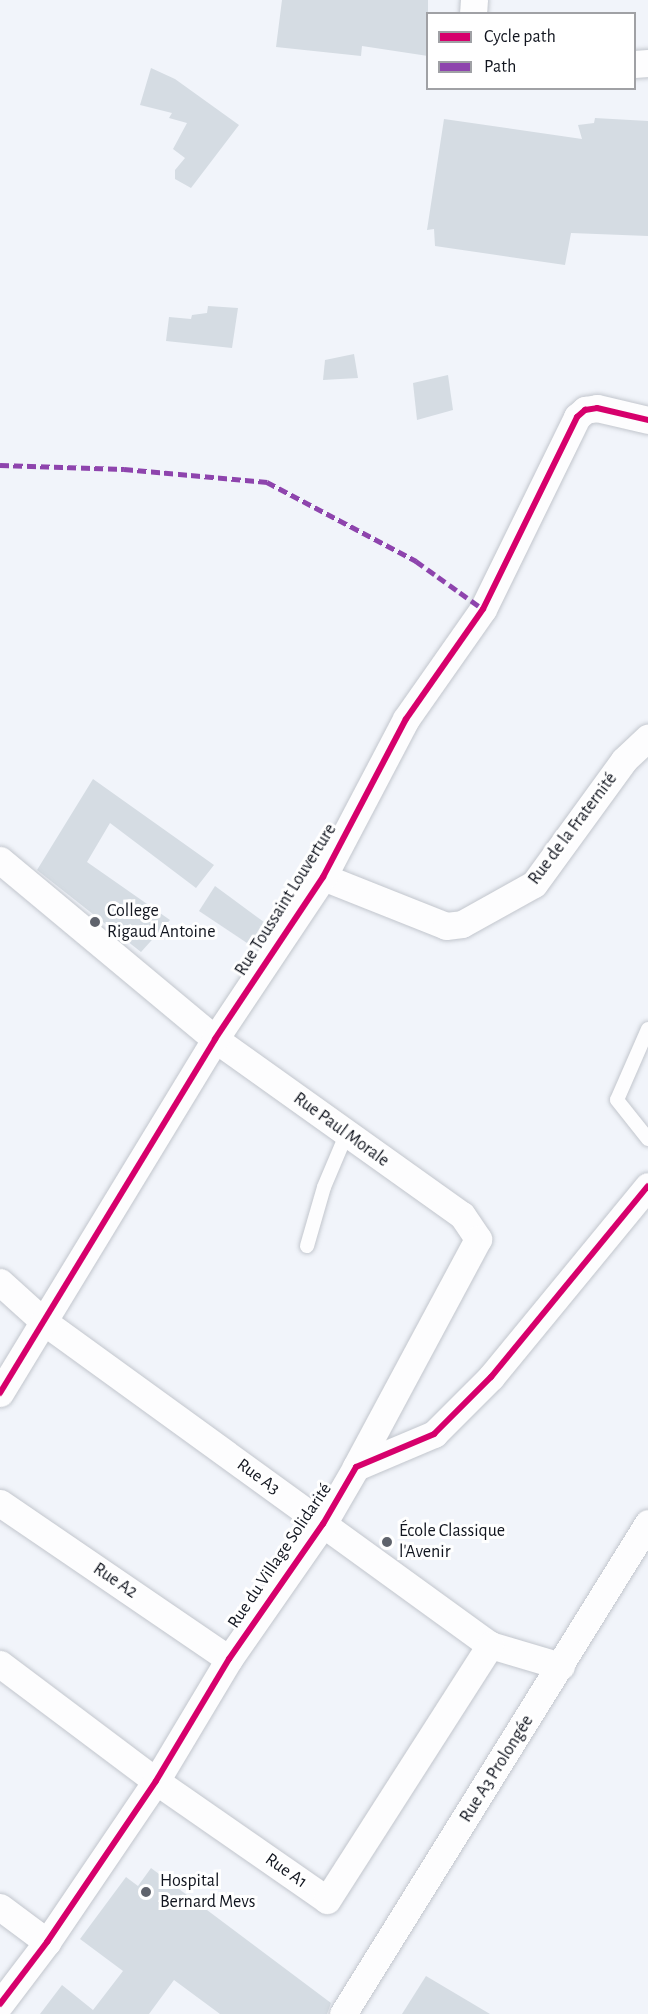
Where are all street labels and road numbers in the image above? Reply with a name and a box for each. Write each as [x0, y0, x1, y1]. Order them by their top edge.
street label: Rue de la Fraternité [524, 769, 622, 889]
street label: Rue Toussaint Louverture [230, 820, 342, 980]
street label: Rue Paul Morale [289, 1088, 393, 1172]
street label: Rue A3 [232, 1454, 284, 1500]
street label: Rue du Village Solidarité [223, 1479, 337, 1633]
street label: Rue A2 [89, 1558, 141, 1604]
street label: Rue A3 Prolongée [455, 1711, 539, 1827]
street label: Rue A1 [261, 1849, 311, 1893]

